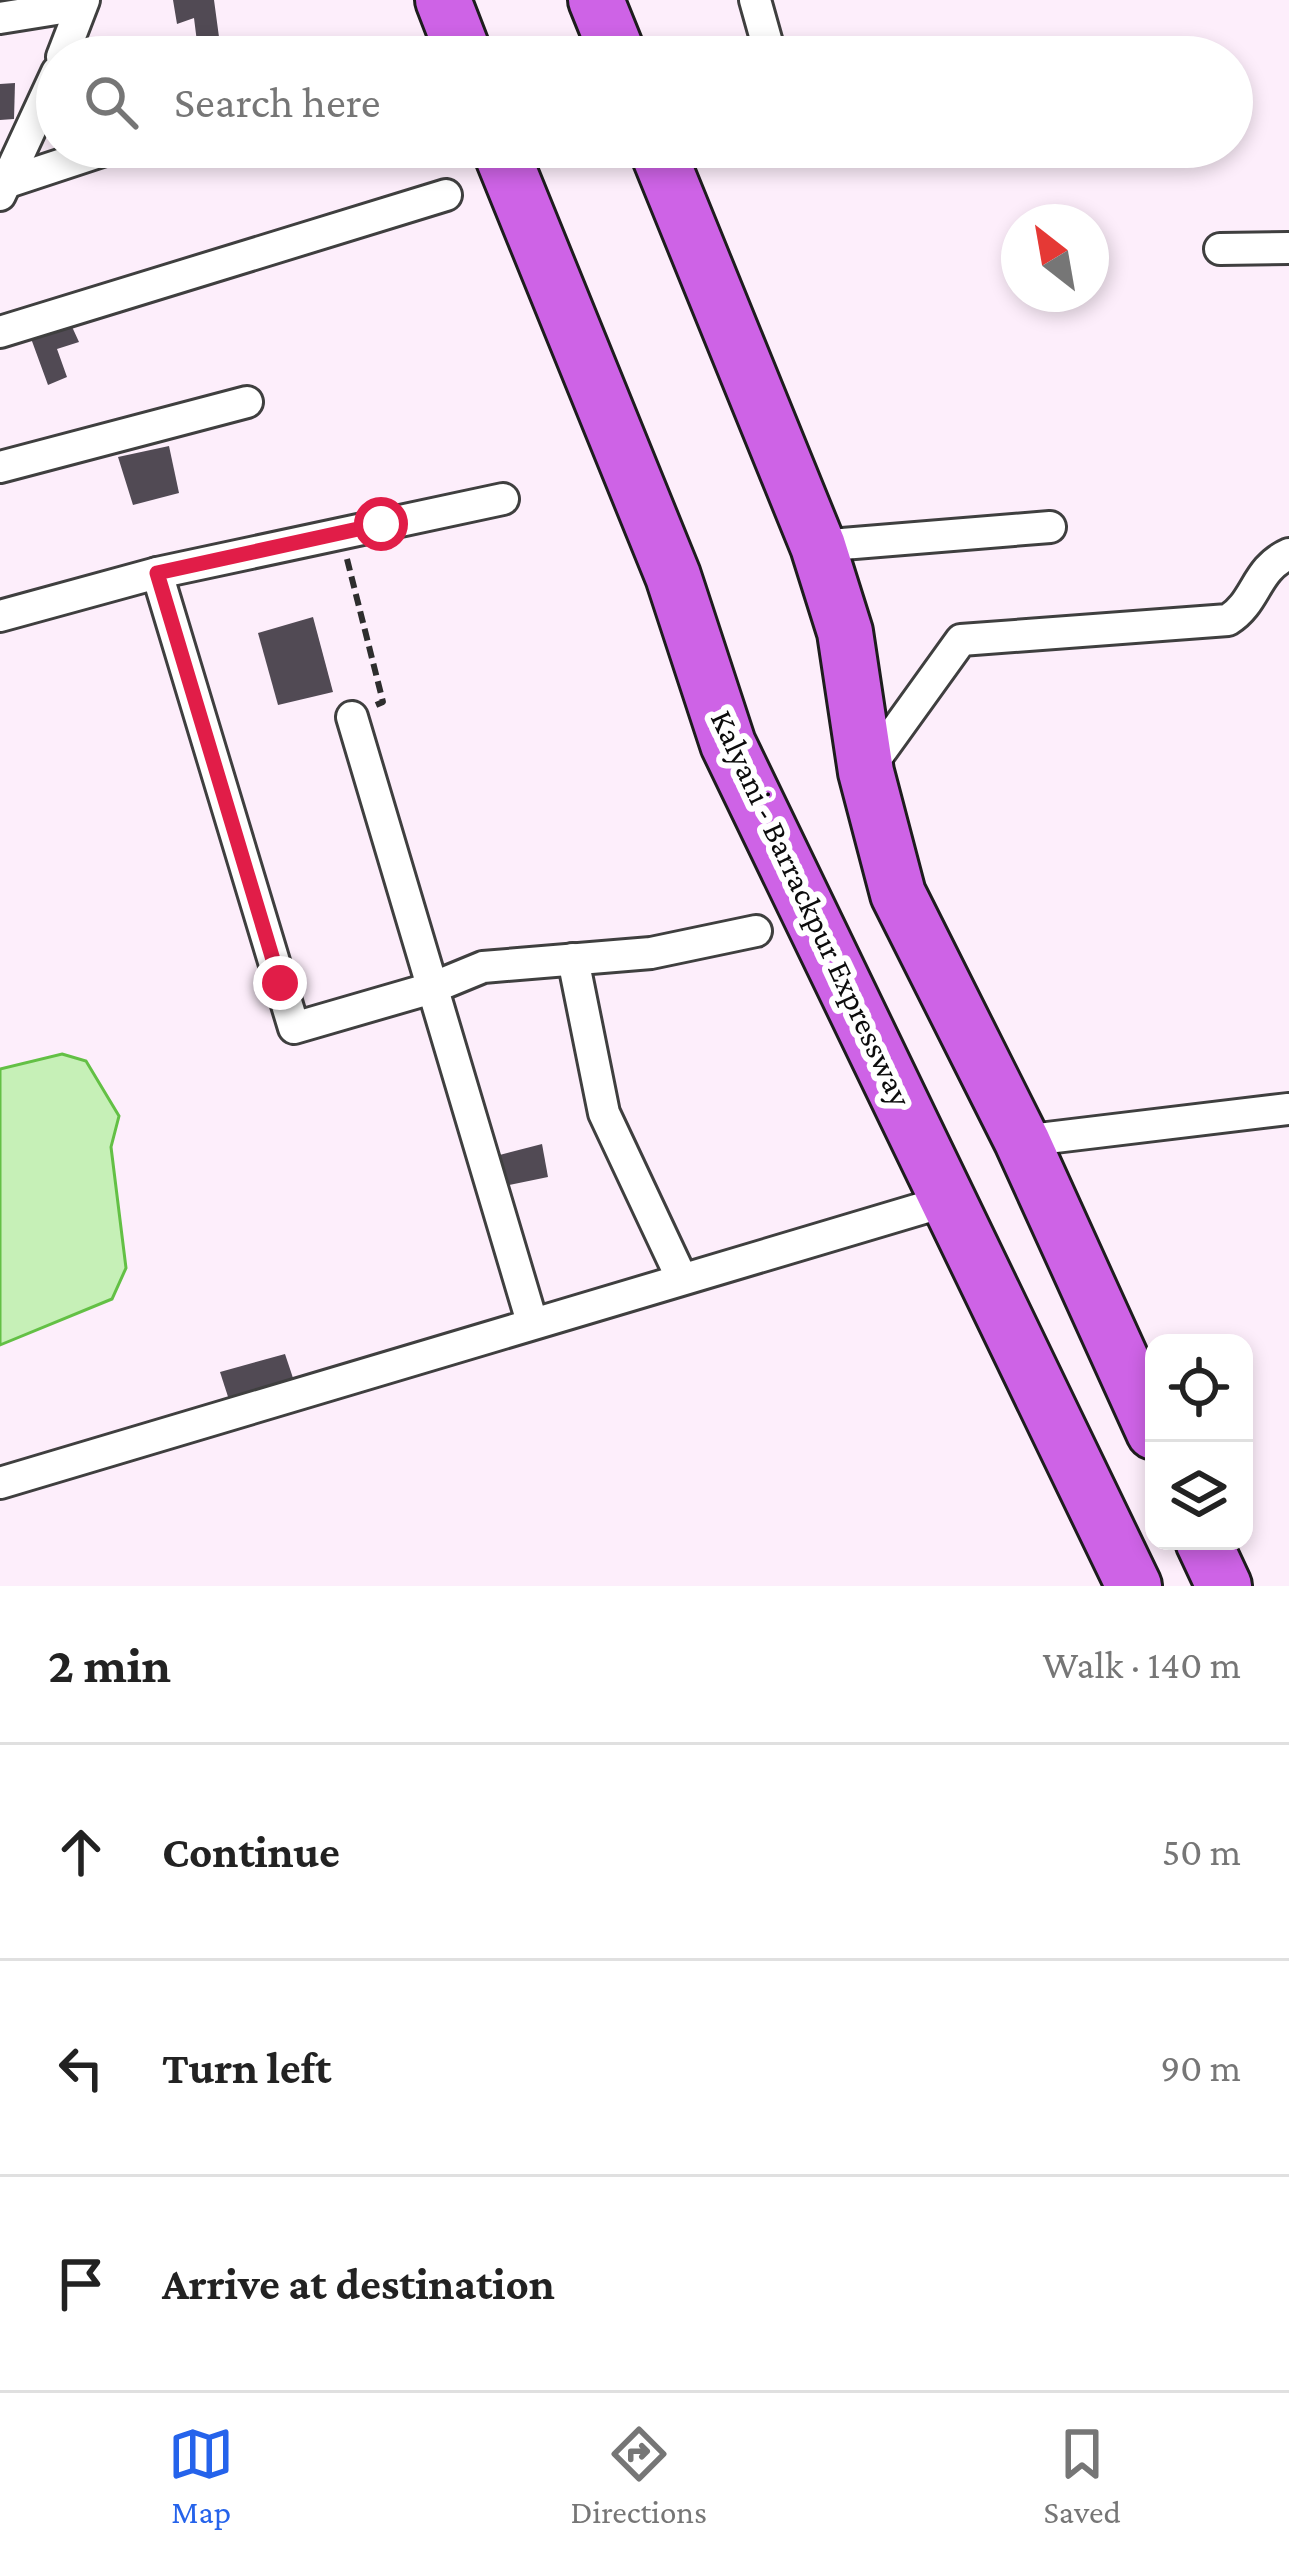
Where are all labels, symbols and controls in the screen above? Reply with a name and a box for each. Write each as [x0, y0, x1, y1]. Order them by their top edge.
search box [36, 36, 1253, 168]
icon: search [78, 69, 144, 135]
text: Search here [174, 77, 381, 127]
north arrow [1001, 204, 1109, 312]
route start [354, 497, 408, 551]
street label: Kalyani - Barrackpur Expressway [704, 704, 921, 1113]
route end [253, 956, 307, 1010]
map controls [1145, 1334, 1253, 1550]
button: locate [1145, 1334, 1253, 1442]
button: layers [1145, 1442, 1253, 1550]
text: 2 min [48, 1636, 171, 1693]
text: Walk · 140 m [1042, 1643, 1241, 1686]
icon: ahead [48, 1819, 114, 1885]
text: Continue [162, 1827, 340, 1877]
text: 50 m [1162, 1830, 1241, 1873]
icon: left [48, 2035, 114, 2101]
text: Turn left [162, 2043, 331, 2093]
text: 90 m [1160, 2046, 1241, 2089]
icon: arrive [48, 2251, 114, 2317]
text: Arrive at destination [162, 2259, 555, 2309]
tab: Map [168, 2421, 234, 2530]
tab: Directions [571, 2421, 707, 2530]
tab: Saved [1043, 2421, 1121, 2530]

